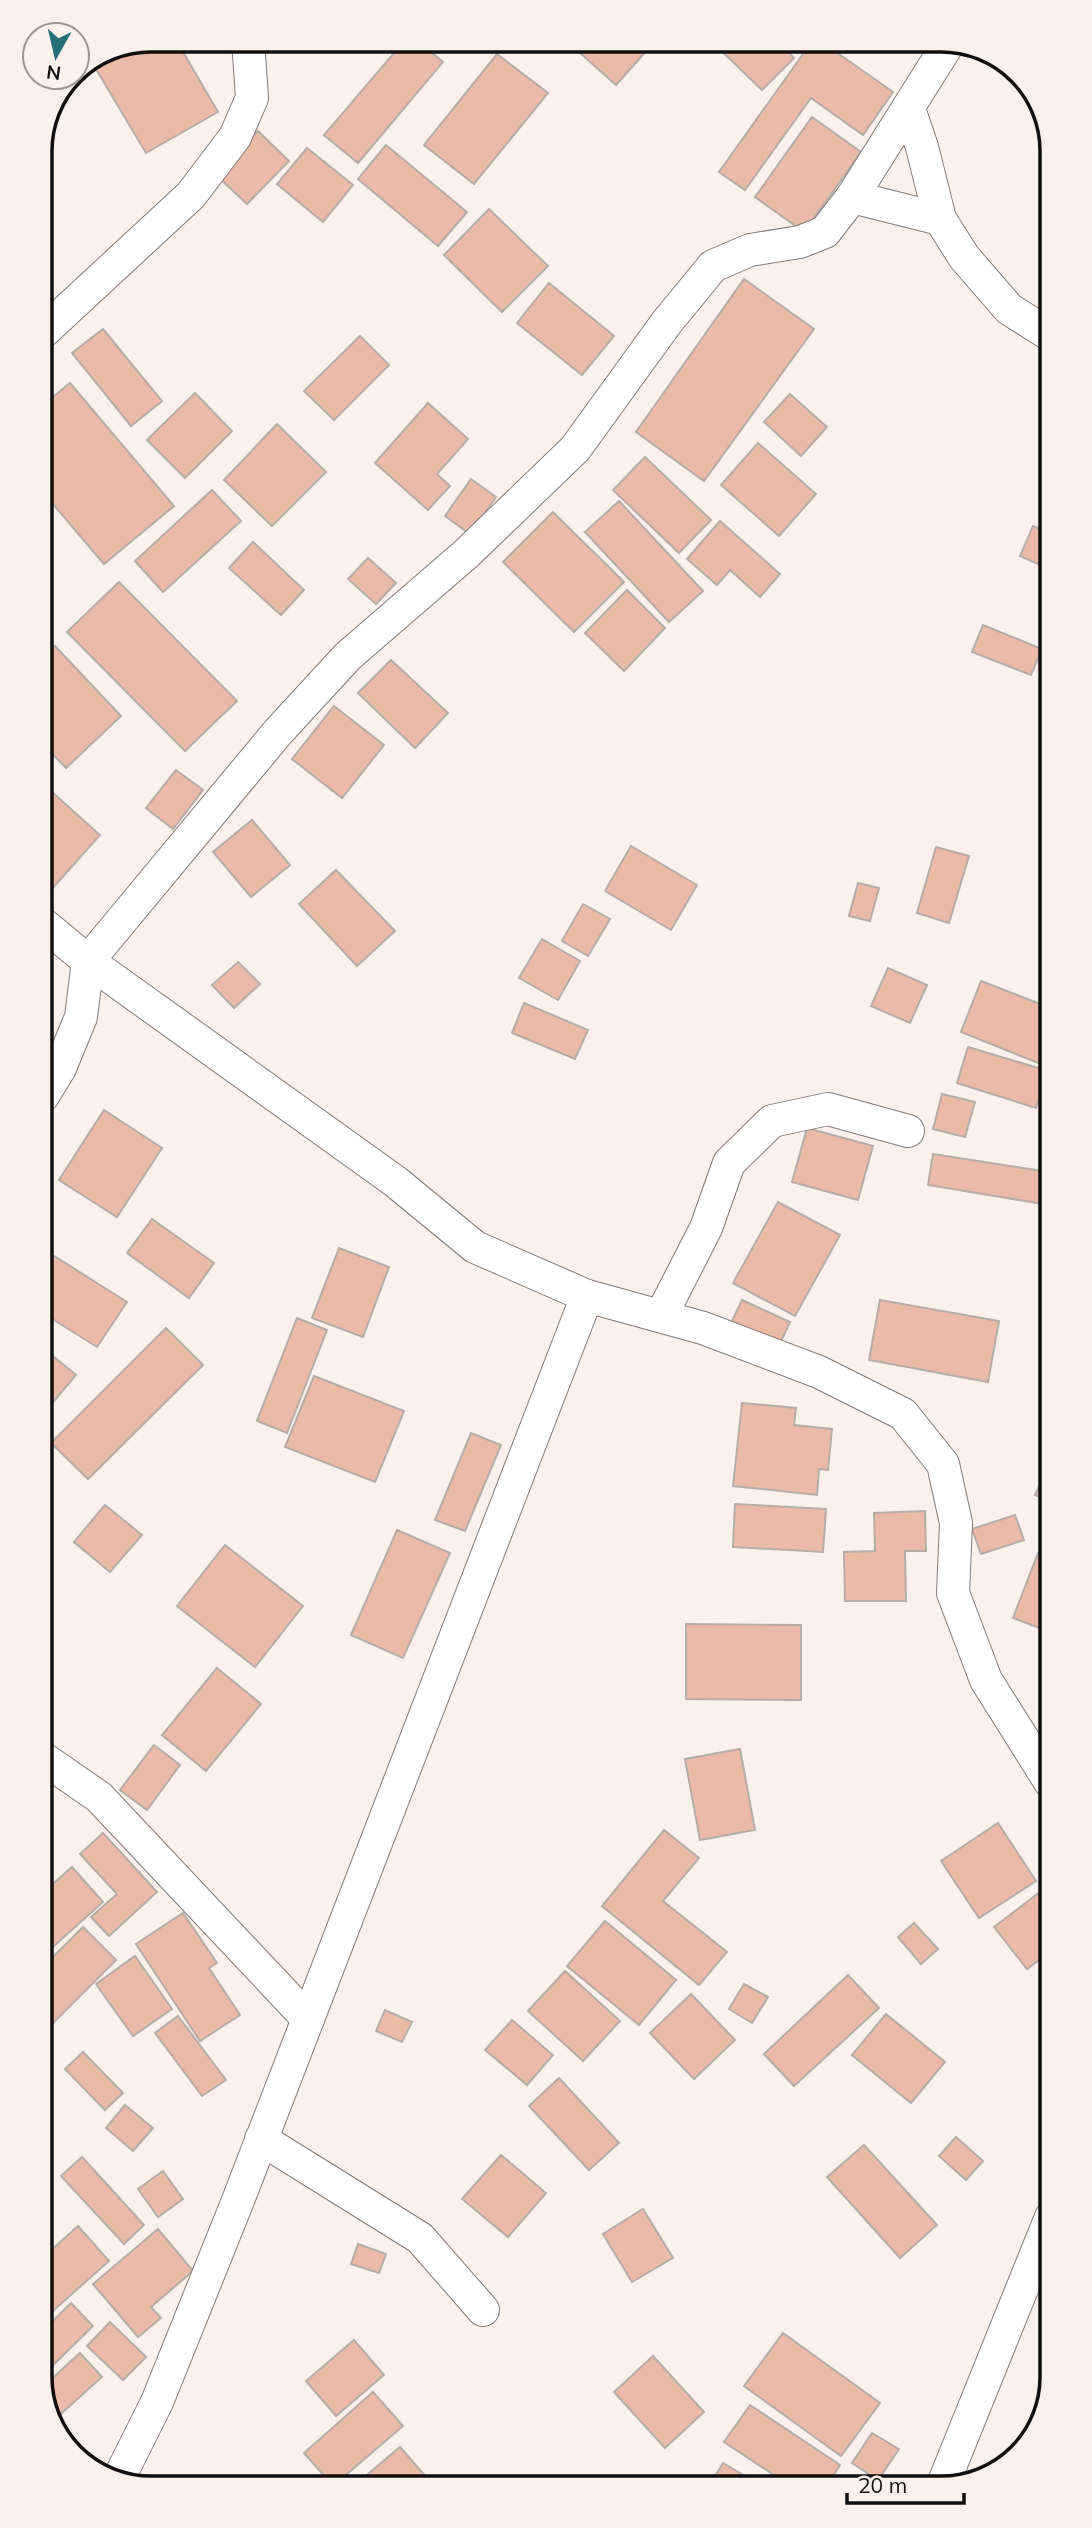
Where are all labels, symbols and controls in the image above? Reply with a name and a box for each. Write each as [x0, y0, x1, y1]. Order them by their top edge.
north arrow [21, 21, 91, 91]
text: N [45, 60, 62, 86]
scale bar [847, 2462, 964, 2506]
text: 20 m [858, 2472, 907, 2498]

